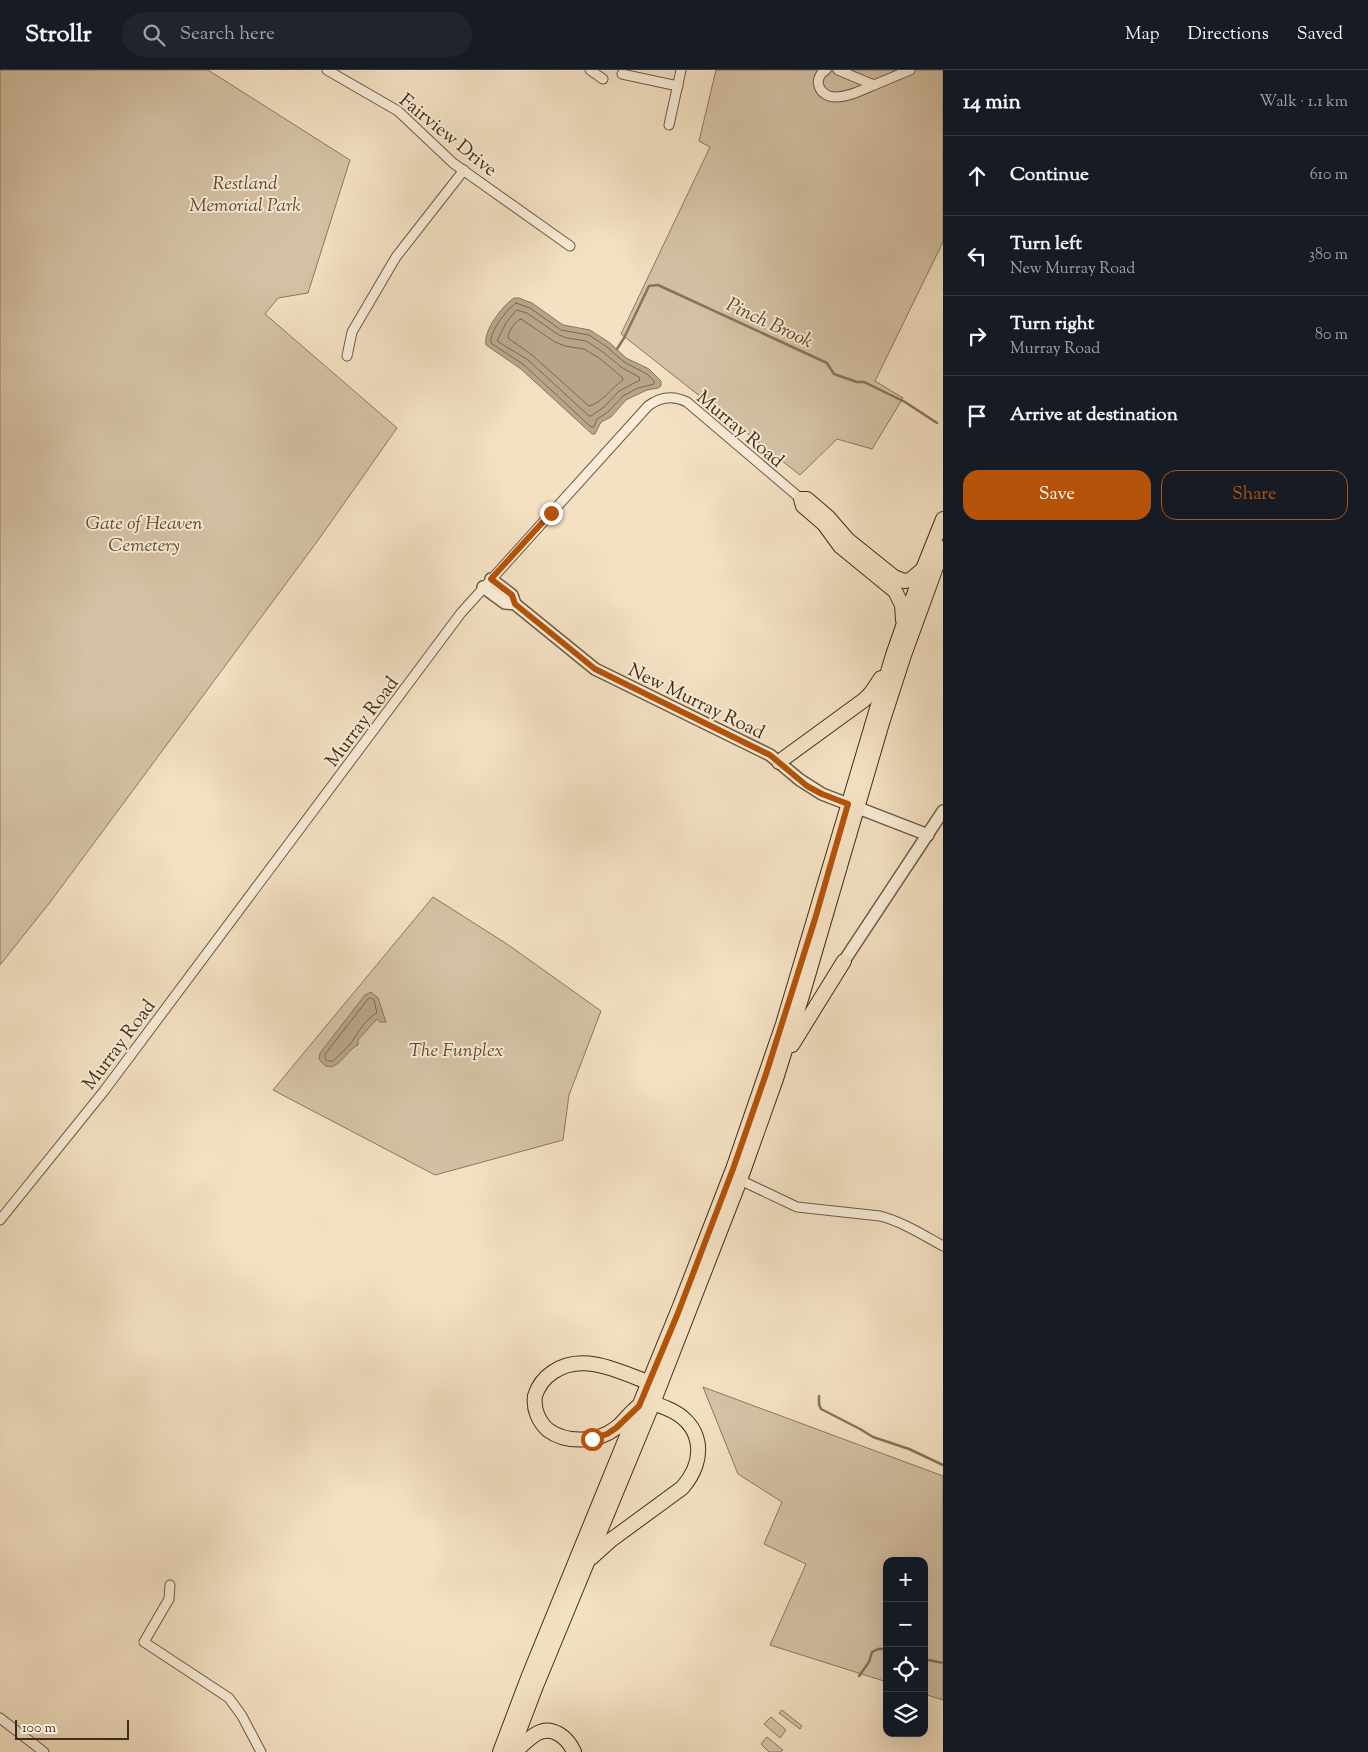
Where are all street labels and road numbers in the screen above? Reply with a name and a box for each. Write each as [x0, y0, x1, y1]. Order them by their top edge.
street label: Fairview Drive [393, 88, 502, 184]
street label: Murray Road [690, 385, 789, 475]
street label: New Murray Road [623, 657, 769, 747]
street label: Murray Road [320, 671, 406, 773]
street label: Murray Road [77, 994, 163, 1096]

